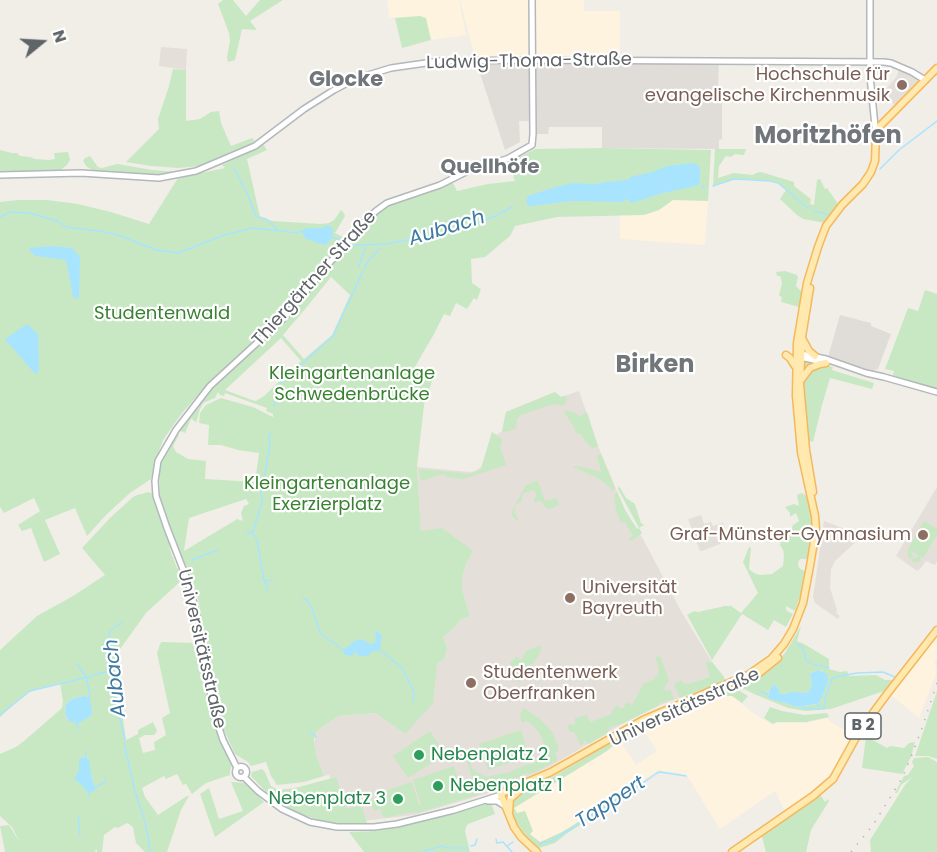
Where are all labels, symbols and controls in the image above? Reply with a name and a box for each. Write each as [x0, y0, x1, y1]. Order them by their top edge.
north arrow [12, 12, 72, 72]
text: N [47, 27, 72, 46]
street label: Ludwig-Thoma-Straße [426, 49, 632, 75]
place label: Hochschule für evangelische Kirchenmusik [645, 64, 890, 106]
district label: Glocke [309, 68, 383, 94]
marker: Hochschule für evangelische Kirchenmusik [895, 78, 909, 92]
district label: Moritzhöfen [754, 123, 902, 151]
district label: Quellhöfe [440, 156, 540, 180]
water label: Aubach [406, 206, 488, 252]
street label: Thiergärtner Straße [248, 207, 382, 351]
park label: Studentenwald [94, 303, 230, 325]
district label: Birken [616, 352, 694, 380]
park label: Kleingartenanlage Schwedenbrücke [269, 363, 435, 406]
park label: Kleingartenanlage Exerzierplatz [244, 473, 410, 516]
place label: Graf-Münster-Gymnasium [670, 524, 911, 546]
marker: Graf-Münster-Gymnasium [916, 528, 930, 542]
street label: Universitätsstraße [172, 567, 230, 731]
place label: Universität Bayreuth [582, 577, 677, 620]
marker: Universität Bayreuth [563, 591, 577, 605]
water label: Aubach [100, 638, 132, 718]
place label: Studentenwerk Oberfranken [483, 662, 618, 704]
street label: Universitätsstraße [607, 664, 763, 752]
marker: Studentenwerk Oberfranken [464, 676, 478, 690]
road number: B 2 [845, 713, 881, 739]
place label: Nebenplatz 2 [431, 744, 548, 766]
marker: Nebenplatz 2 [412, 748, 426, 762]
water label: Tappert [572, 772, 650, 834]
place label: Nebenplatz 1 [450, 775, 563, 797]
marker: Nebenplatz 1 [431, 779, 445, 793]
place label: Nebenplatz 3 [268, 788, 386, 810]
marker: Nebenplatz 3 [391, 792, 405, 806]

